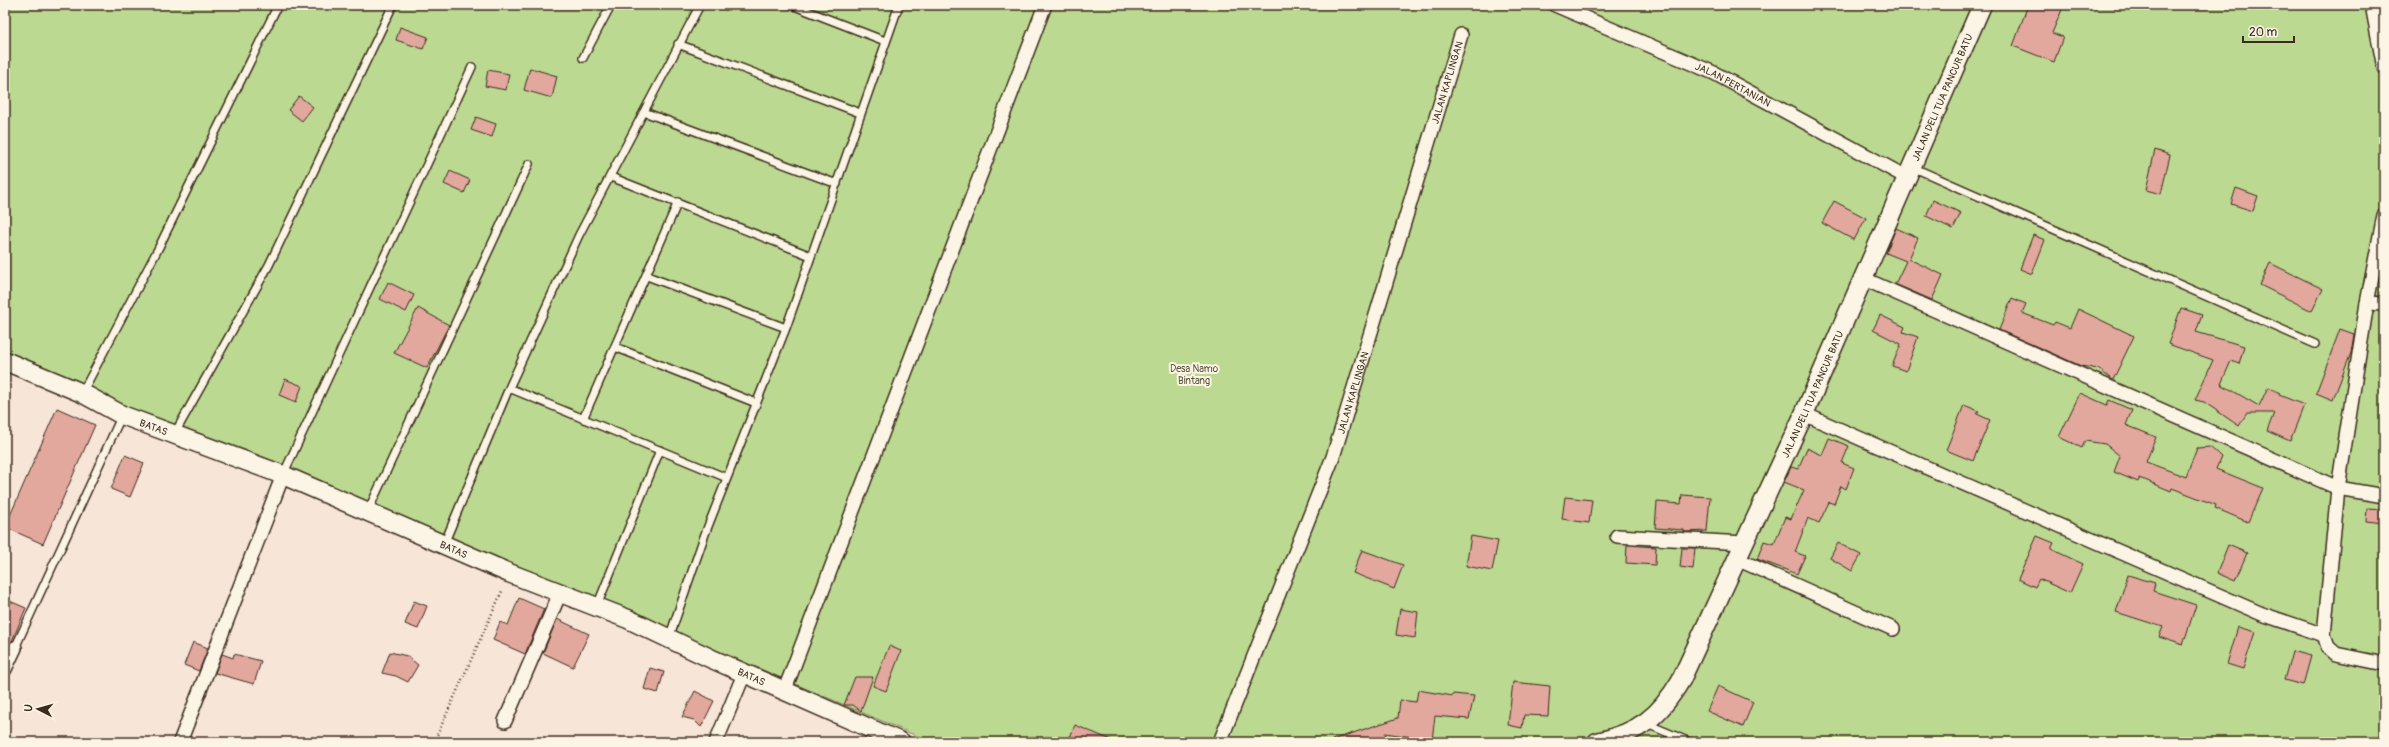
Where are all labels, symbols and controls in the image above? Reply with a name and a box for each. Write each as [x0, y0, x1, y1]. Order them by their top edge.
scale bar [2243, 18, 2294, 44]
text: 20 m [2249, 25, 2278, 40]
street label: JALAN DELI TUA PANCUR BATU [1910, 32, 1976, 163]
street label: JALAN KAPLINGAN [1429, 40, 1466, 125]
street label: JALAN PERTANIAN [1693, 61, 1773, 110]
street label: JALAN DELI TUA PANCUR BATU [1780, 329, 1847, 460]
street label: JALAN KAPLINGAN [1335, 350, 1372, 435]
park label: Desa Namo Bintang [1170, 363, 1219, 387]
street label: BATAS [138, 417, 169, 439]
street label: BATAS [438, 539, 469, 561]
street label: BATAS [735, 666, 767, 689]
north arrow [18, 689, 58, 729]
text: U [22, 704, 35, 712]

